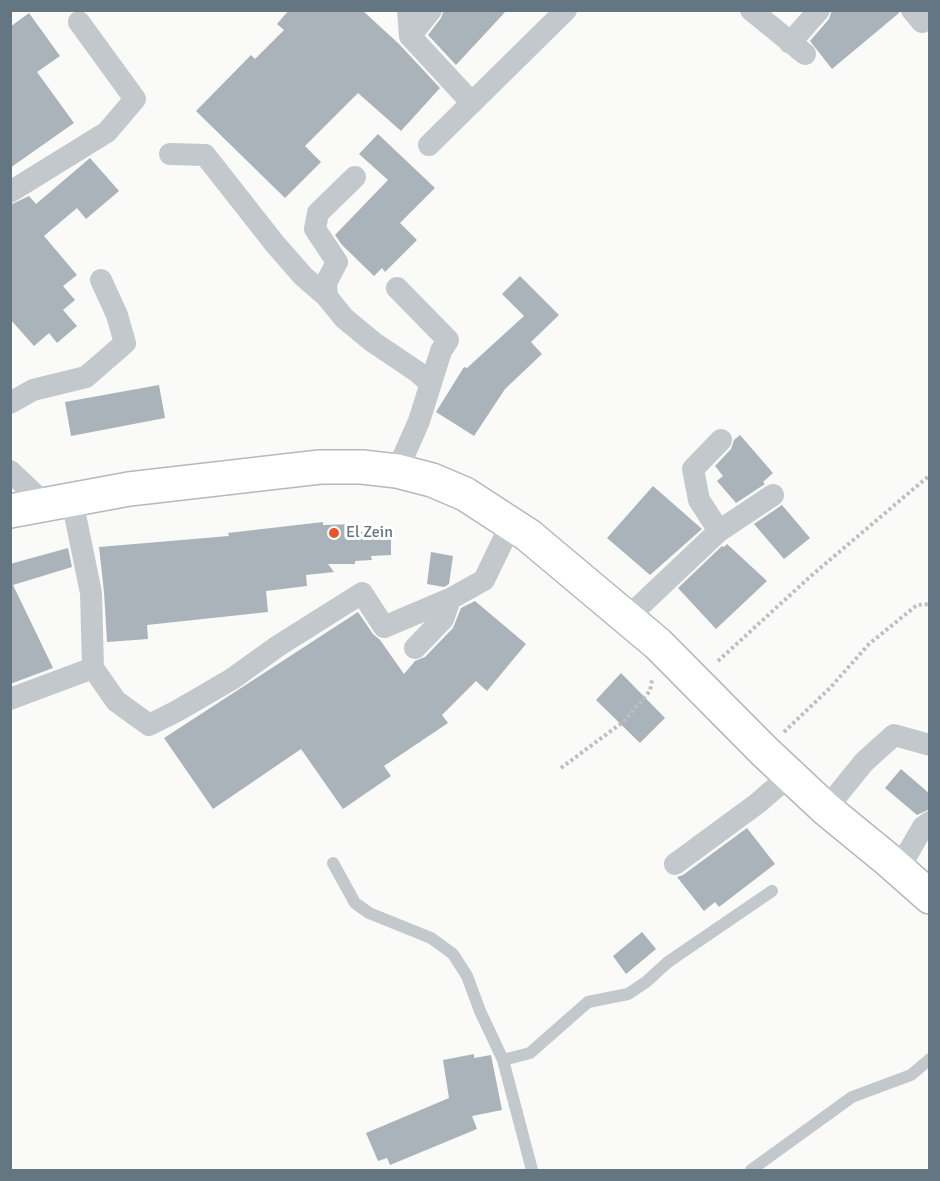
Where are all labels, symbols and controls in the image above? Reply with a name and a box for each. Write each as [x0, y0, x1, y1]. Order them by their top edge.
place label: El Zein [346, 523, 393, 543]
marker: El Zein [327, 526, 341, 540]

